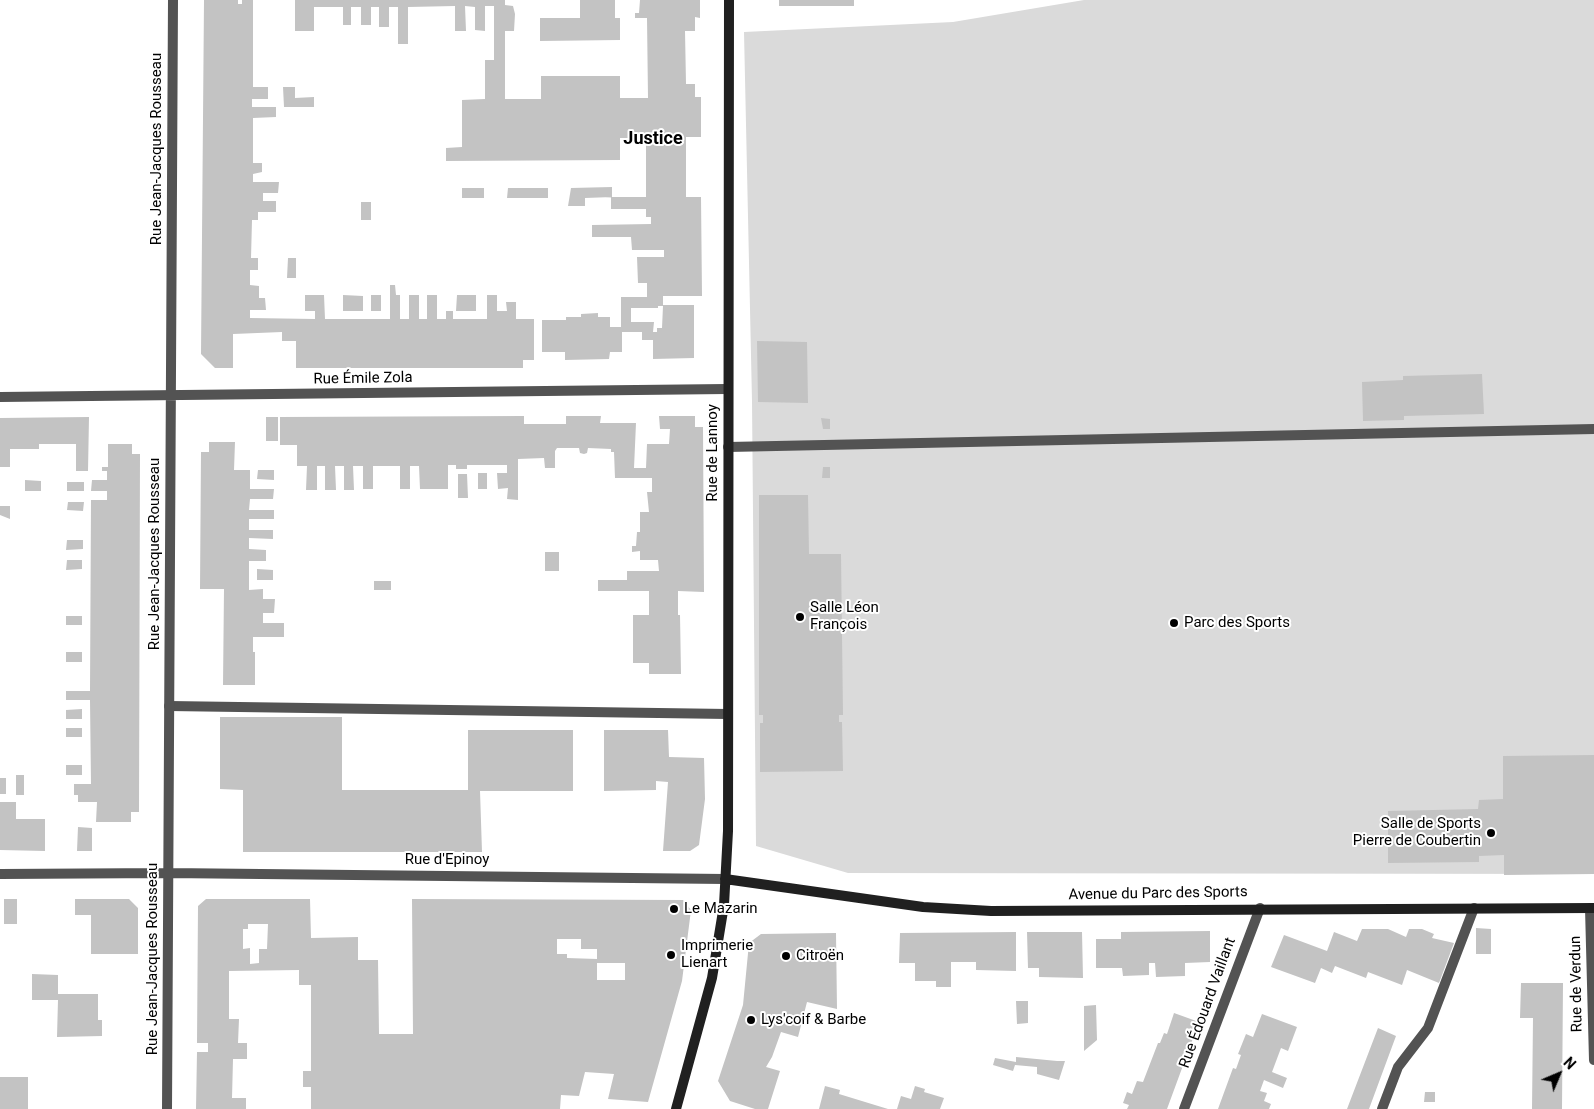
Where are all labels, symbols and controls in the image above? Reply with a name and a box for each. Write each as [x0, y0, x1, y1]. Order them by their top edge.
street label: Rue Jean-Jacques Rousseau [148, 53, 166, 245]
district label: Justice [623, 128, 683, 150]
street label: Rue Émile Zola [313, 369, 413, 389]
street label: Rue de Lannoy [704, 404, 722, 502]
street label: Rue Jean-Jacques Rousseau [146, 458, 164, 650]
place label: Salle Léon François [810, 599, 879, 634]
marker: Salle Léon François [794, 611, 806, 623]
place label: Parc des Sports [1184, 614, 1290, 632]
marker: Parc des Sports [1168, 617, 1180, 629]
place label: Salle de Sports Pierre de Coubertin [1353, 815, 1481, 850]
marker: Salle de Sports Pierre de Coubertin [1485, 827, 1497, 839]
street label: Rue d'Epinoy [405, 851, 489, 869]
street label: Rue Jean-Jacques Rousseau [144, 863, 162, 1055]
street label: Avenue du Parc des Sports [1068, 883, 1248, 905]
place label: Le Mazarin [684, 900, 758, 918]
marker: Le Mazarin [668, 903, 680, 915]
street label: Rue Édouard Vaillant [1176, 935, 1240, 1071]
street label: Rue de Verdun [1567, 936, 1587, 1032]
place label: Imprimerie Lienart [681, 937, 753, 972]
place label: Citroën [796, 947, 844, 965]
marker: Imprimerie Lienart [665, 949, 677, 961]
marker: Citroën [780, 950, 792, 962]
place label: Lys'coif & Barbe [761, 1011, 866, 1029]
marker: Lys'coif & Barbe [745, 1014, 757, 1026]
north arrow [1534, 1049, 1584, 1099]
text: N [1560, 1054, 1579, 1073]

